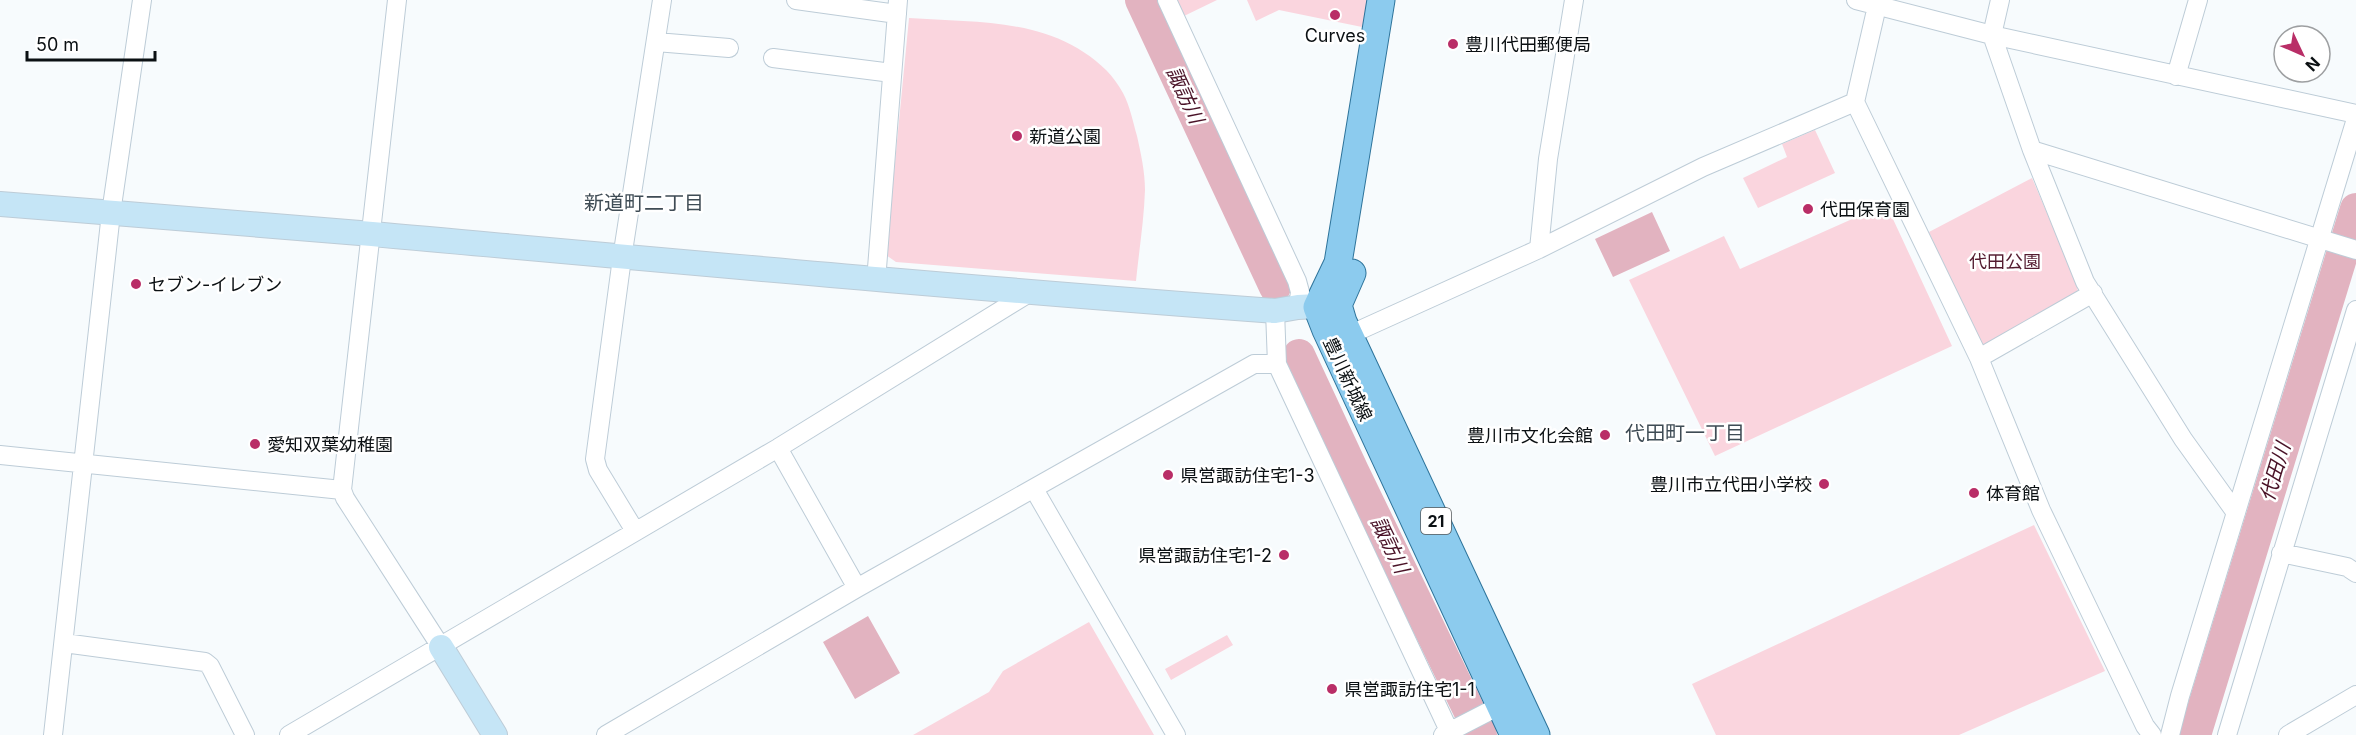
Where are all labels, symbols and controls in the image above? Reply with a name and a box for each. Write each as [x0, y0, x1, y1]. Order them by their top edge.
marker: Curves [1328, 8, 1342, 22]
scale bar [27, 24, 154, 62]
north arrow [2272, 24, 2332, 84]
place label: Curves [1305, 25, 1365, 46]
text: 50 m [36, 34, 79, 55]
place label: 豊川代田郵便局 [1465, 34, 1591, 55]
marker: 豊川代田郵便局 [1446, 37, 1460, 51]
text: N [2301, 53, 2324, 76]
water label: 諏訪川 [1161, 63, 1209, 129]
place label: 新道公園 [1029, 126, 1101, 147]
marker: 新道公園 [1010, 129, 1024, 143]
district label: 新道町二丁目 [584, 191, 704, 215]
place label: 代田保育園 [1820, 199, 1910, 220]
marker: 代田保育園 [1801, 202, 1815, 216]
park label: 代田公園 [1969, 251, 2041, 272]
place label: セブン-イレブン [148, 274, 282, 295]
marker: セブン-イレブン [129, 277, 143, 291]
street label: 豊川新城線 [1319, 334, 1377, 424]
district label: 代田町一丁目 [1625, 421, 1745, 445]
place label: 豊川市文化会館 [1467, 425, 1593, 446]
marker: 豊川市文化会館 [1598, 428, 1612, 442]
place label: 愛知双葉幼稚園 [267, 434, 393, 455]
marker: 愛知双葉幼稚園 [248, 437, 262, 451]
water label: 代田川 [2255, 438, 2296, 504]
place label: 県営諏訪住宅1-3 [1180, 465, 1315, 486]
marker: 県営諏訪住宅1-3 [1161, 468, 1175, 482]
place label: 豊川市立代田小学校 [1650, 474, 1812, 495]
marker: 豊川市立代田小学校 [1817, 477, 1831, 491]
place label: 体育館 [1986, 483, 2040, 504]
marker: 体育館 [1967, 486, 1981, 500]
road number: 21 [1421, 508, 1451, 534]
water label: 諏訪川 [1366, 513, 1415, 579]
place label: 県営諏訪住宅1-2 [1138, 545, 1272, 566]
marker: 県営諏訪住宅1-2 [1277, 548, 1291, 562]
place label: 県営諏訪住宅1-1 [1344, 679, 1475, 700]
marker: 県営諏訪住宅1-1 [1325, 682, 1339, 696]

